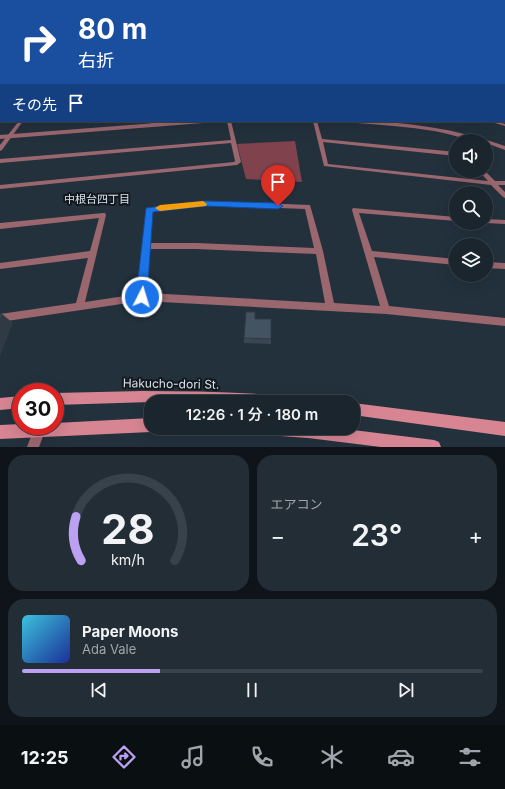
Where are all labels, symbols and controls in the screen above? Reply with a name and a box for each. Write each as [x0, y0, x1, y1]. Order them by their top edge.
text: 80 m [78, 12, 147, 46]
icon: right [12, 16, 64, 68]
text: 右折 [78, 50, 114, 71]
icon: arrive [65, 92, 87, 114]
text: その先 [12, 95, 57, 114]
map controls [449, 134, 493, 282]
button: sound [449, 134, 493, 178]
pin [261, 165, 295, 206]
icon: arrive [267, 171, 289, 193]
button: search [449, 186, 493, 230]
district label: 中根台四丁目 [64, 192, 130, 206]
button: layers [449, 238, 493, 282]
position arrow [121, 276, 163, 318]
street label: Hakucho-dori St. [123, 375, 219, 392]
speed limit sign: 30 [12, 383, 64, 435]
text: 12:26 · 1 分 · 180 m [186, 405, 318, 424]
text: エアコン [271, 496, 323, 512]
text: 28 [102, 504, 155, 554]
text: 23° [351, 517, 402, 553]
text: − [271, 523, 285, 549]
text: + [468, 523, 483, 549]
text: km/h [111, 551, 145, 568]
text: Paper Moons [82, 622, 178, 641]
text: Ada Vale [82, 641, 136, 657]
icon: previous [88, 679, 110, 701]
icon: pause [241, 679, 263, 701]
icon: next [395, 679, 417, 701]
icon: directions [110, 743, 138, 771]
icon: music [179, 743, 207, 771]
icon: phone [248, 743, 276, 771]
icon: climate [318, 743, 346, 771]
icon: car [387, 743, 415, 771]
icon: filters [456, 743, 484, 771]
text: 12:25 [21, 747, 69, 768]

